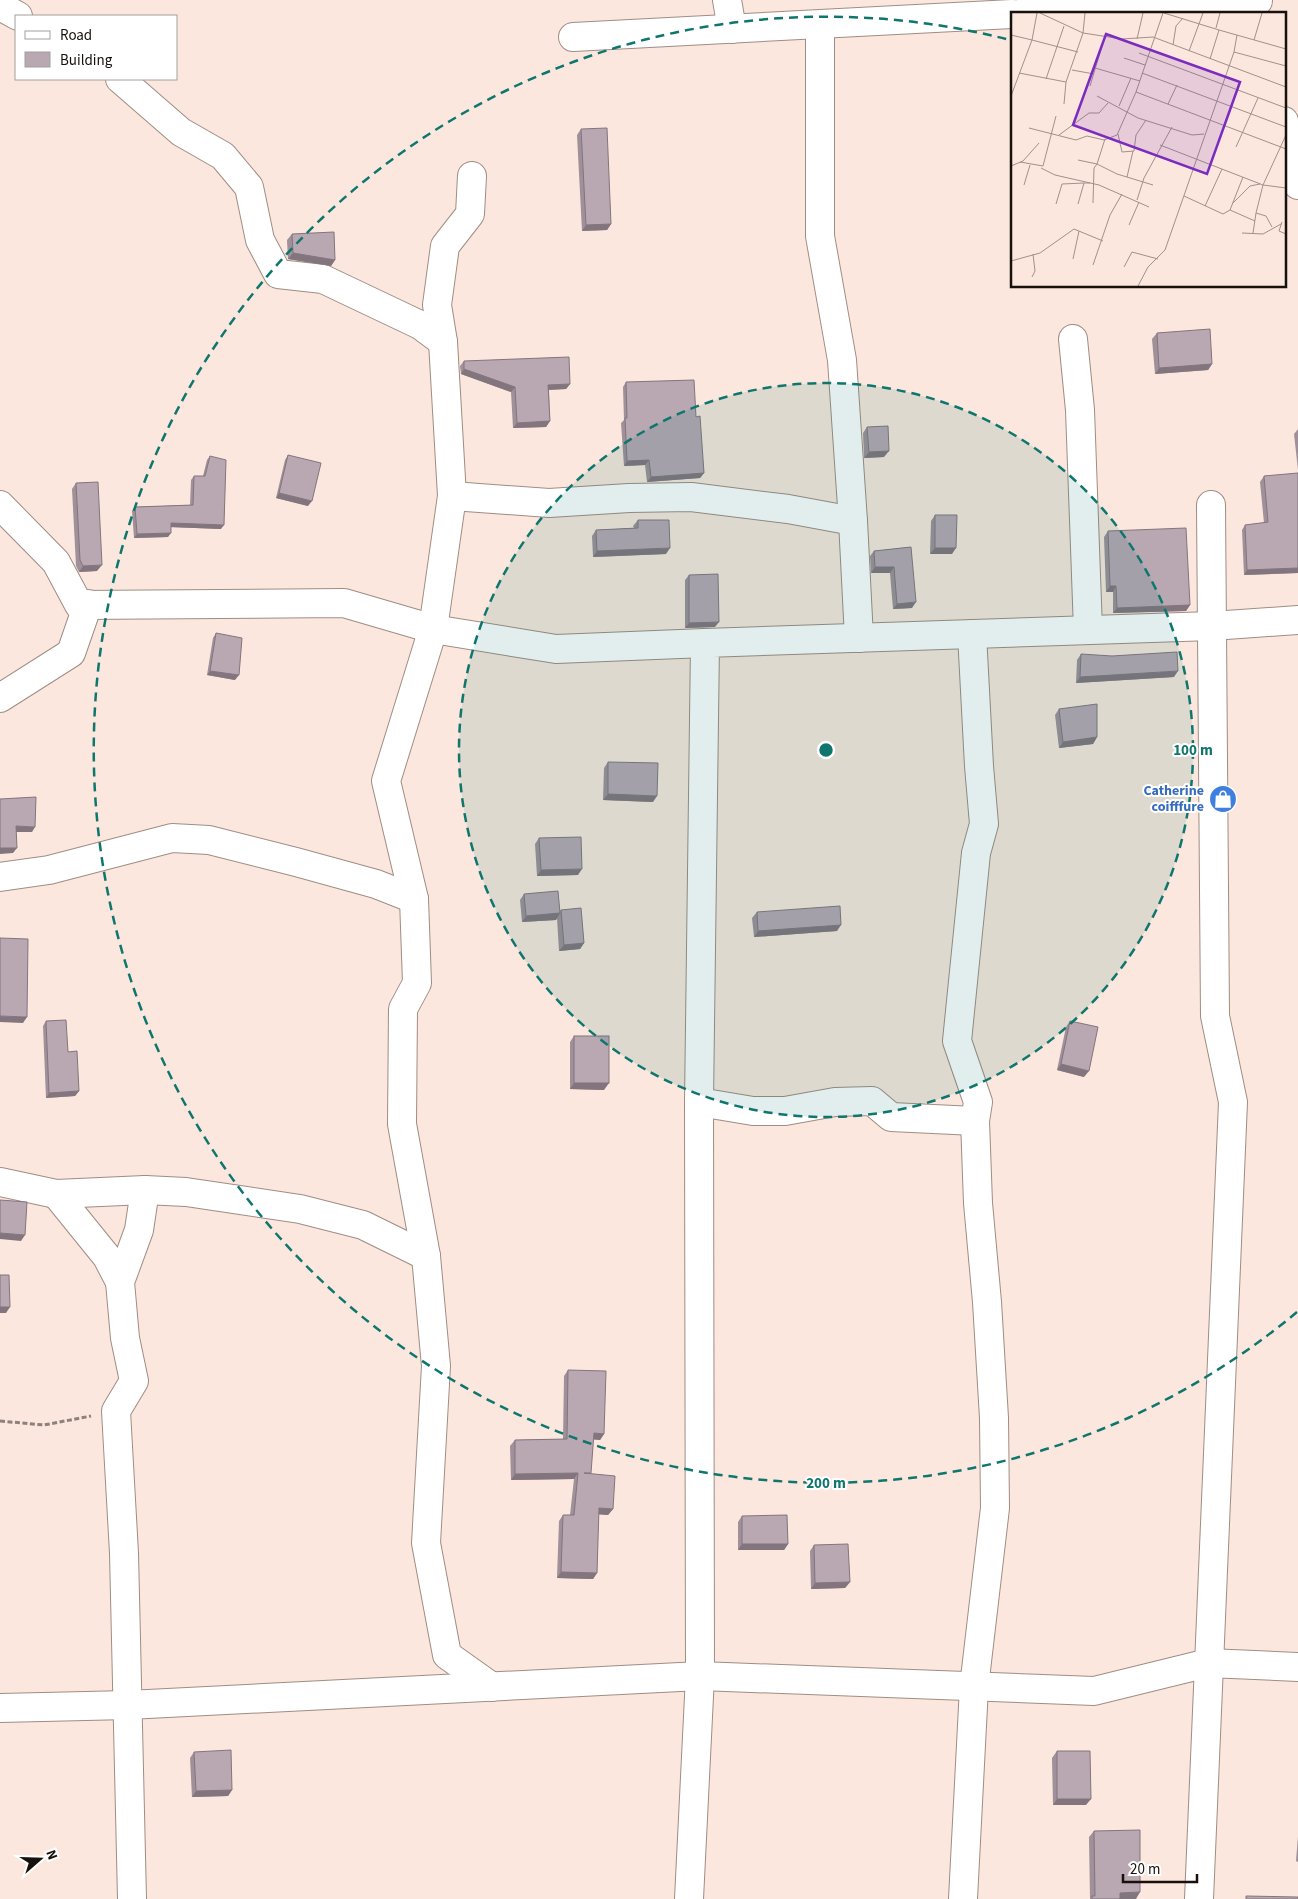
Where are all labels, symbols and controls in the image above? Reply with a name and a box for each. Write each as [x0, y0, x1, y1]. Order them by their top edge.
inset map [1011, 12, 1286, 288]
legend [15, 15, 178, 80]
text: Road [60, 25, 92, 46]
text: Building [60, 50, 113, 71]
text: 100 m [1173, 740, 1213, 761]
centre of rings [817, 741, 835, 759]
place label: Catherine coifffure [1143, 781, 1204, 817]
shop icon: Catherine coifffure [1208, 784, 1238, 814]
text: 200 m [806, 1473, 846, 1494]
north arrow [15, 1834, 65, 1884]
text: N [40, 1847, 62, 1863]
scale bar [1123, 1852, 1197, 1884]
text: 20 m [1130, 1859, 1160, 1880]

